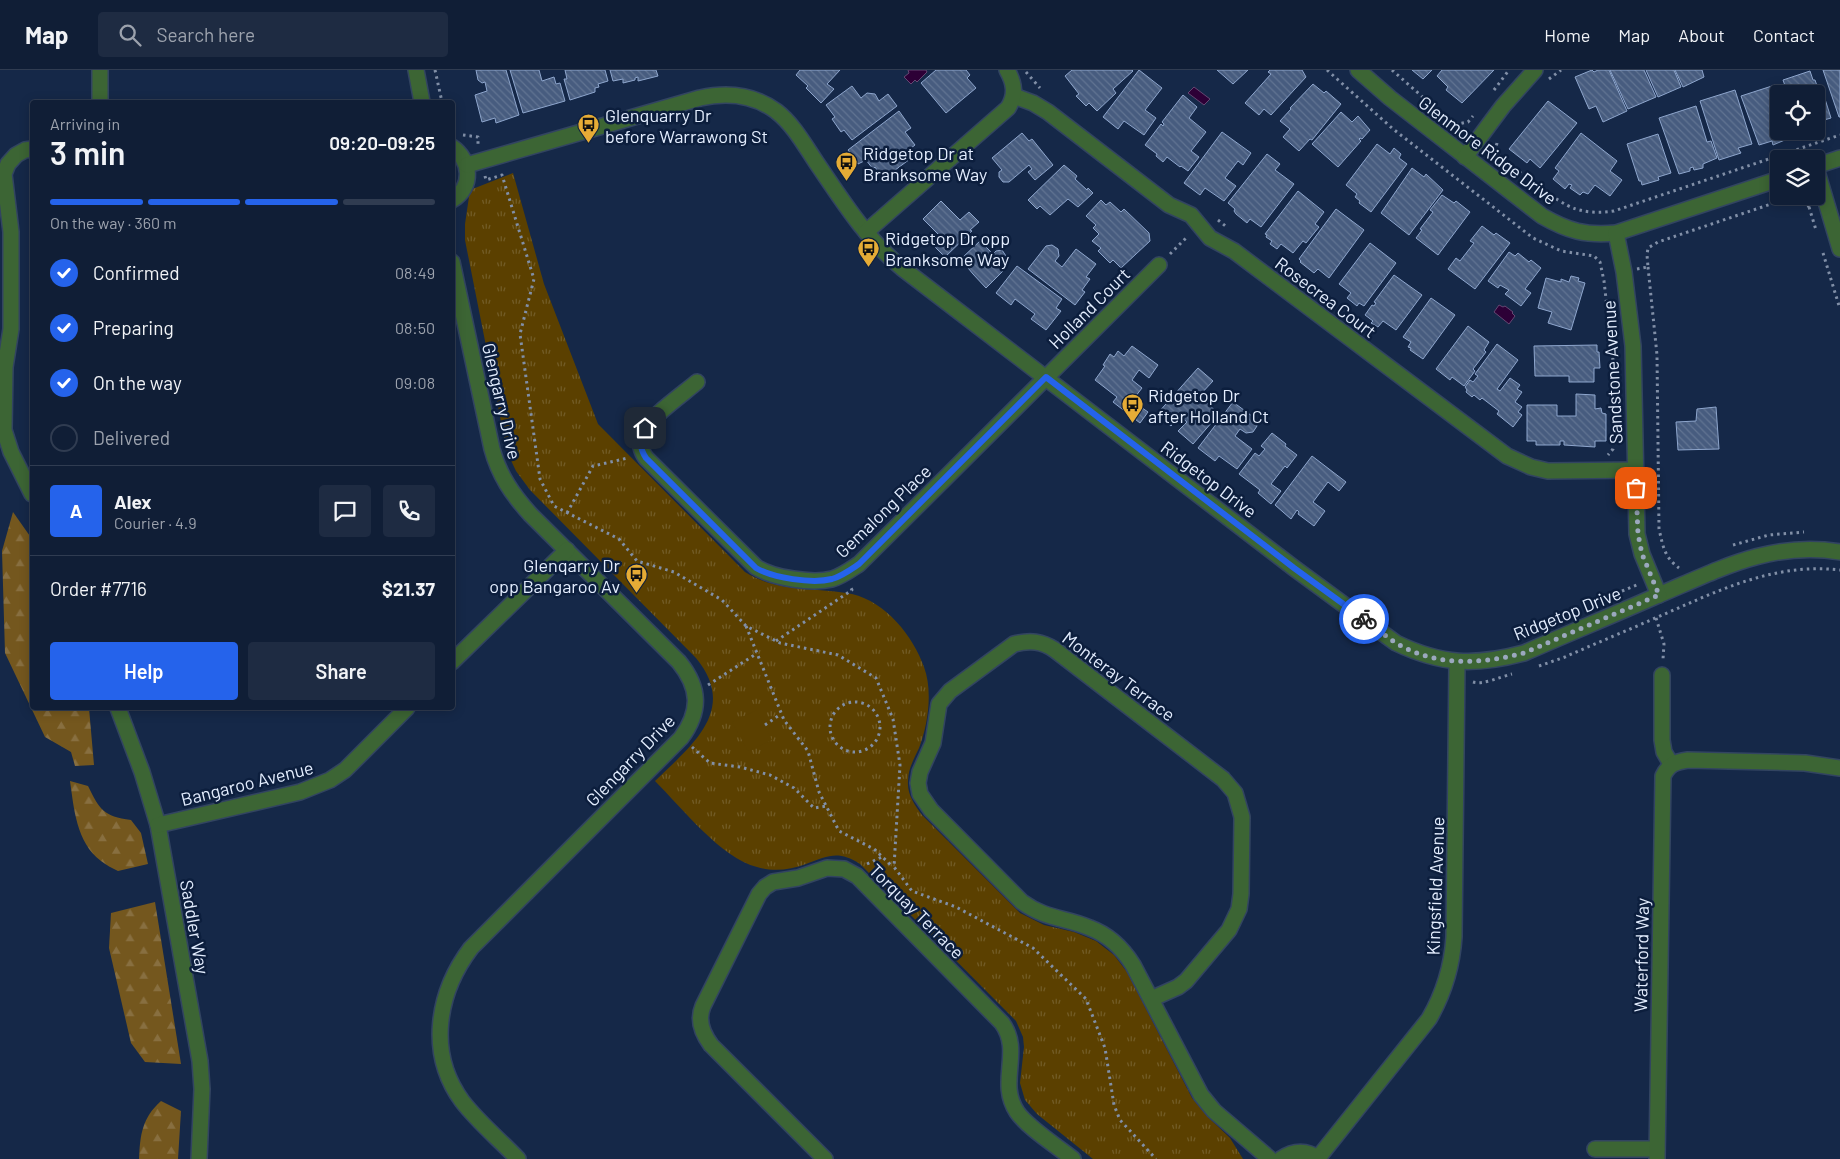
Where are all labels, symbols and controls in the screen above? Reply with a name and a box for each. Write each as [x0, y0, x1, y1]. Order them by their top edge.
search box [98, 12, 448, 57]
text: Map [25, 20, 68, 49]
icon: search [116, 21, 144, 49]
text: Search here [156, 23, 255, 46]
text: Home [1544, 24, 1590, 46]
text: Map [1618, 24, 1650, 46]
text: About [1678, 24, 1725, 46]
text: Contact [1753, 24, 1815, 46]
map controls [1770, 85, 1825, 205]
button: locate [1770, 85, 1825, 140]
street label: Glenmore Ridge Drive [1415, 91, 1561, 209]
place label: Glenquarry Dr before Warrawong St [605, 104, 768, 147]
bus stop icon: Glenquarry Dr before Warrawong St [577, 113, 601, 144]
text: Arriving in [50, 114, 120, 133]
text: 09:20–09:25 [329, 131, 435, 154]
text: 3 min [50, 133, 126, 171]
place label: Ridgetop Dr at Branksome Way [863, 142, 987, 185]
button: layers [1770, 150, 1825, 205]
bus stop icon: Ridgetop Dr at Branksome Way [835, 151, 859, 182]
text: On the way · 360 m [50, 213, 176, 232]
place label: Ridgetop Dr opp Branksome Way [885, 227, 1010, 270]
bus stop icon: Ridgetop Dr opp Branksome Way [857, 236, 881, 267]
street label: Rosecrea Court [1271, 252, 1381, 342]
icon: check [50, 259, 78, 287]
text: Confirmed [93, 261, 180, 284]
text: 08:49 [395, 263, 435, 282]
street label: Holland Court [1044, 263, 1134, 353]
street label: Sandstone Avenue [1597, 300, 1627, 444]
icon: check [50, 314, 78, 342]
text: Preparing [93, 316, 174, 339]
text: 08:50 [395, 318, 435, 337]
street label: Glengarry Drive [478, 341, 526, 461]
icon: check [50, 369, 78, 397]
text: On the way [93, 371, 182, 394]
text: 09:08 [395, 373, 435, 392]
place label: Ridgetop Dr after Holland Ct [1148, 384, 1269, 427]
bus stop icon: Ridgetop Dr after Holland Ct [1120, 393, 1144, 424]
pin [624, 407, 666, 449]
icon: home [631, 414, 659, 442]
text: Delivered [93, 426, 170, 449]
street label: Ridgetop Drive [1157, 436, 1261, 522]
street label: Gemalong Place [831, 460, 935, 562]
pin [1615, 467, 1657, 509]
icon: bag [1622, 474, 1650, 502]
button: chat [319, 485, 371, 537]
button: phone [383, 485, 435, 537]
text: Alex [114, 490, 152, 513]
text: A [70, 499, 82, 522]
text: Courier · 4.9 [114, 513, 197, 532]
place label: Glenqarry Dr opp Bangaroo Av [489, 554, 620, 597]
bus stop icon: Glenqarry Dr opp Bangaroo Av [624, 563, 648, 594]
text: Order #7716 [50, 577, 147, 600]
text: $21.37 [382, 577, 435, 600]
street label: Ridgetop Drive [1510, 581, 1624, 645]
courier [1339, 594, 1389, 644]
icon: bike [1350, 605, 1378, 633]
street label: Monteray Terrace [1058, 626, 1180, 726]
button: Help [50, 642, 238, 700]
button: Share [248, 642, 435, 700]
street label: Glengarry Drive [581, 710, 679, 810]
street label: Bangaroo Avenue [178, 756, 316, 810]
street label: Kingsfield Avenue [1422, 816, 1448, 956]
street label: Torquay Terrace [865, 859, 969, 963]
street label: Saddler Way [176, 878, 214, 976]
street label: Waterford Way [1629, 898, 1653, 1012]

